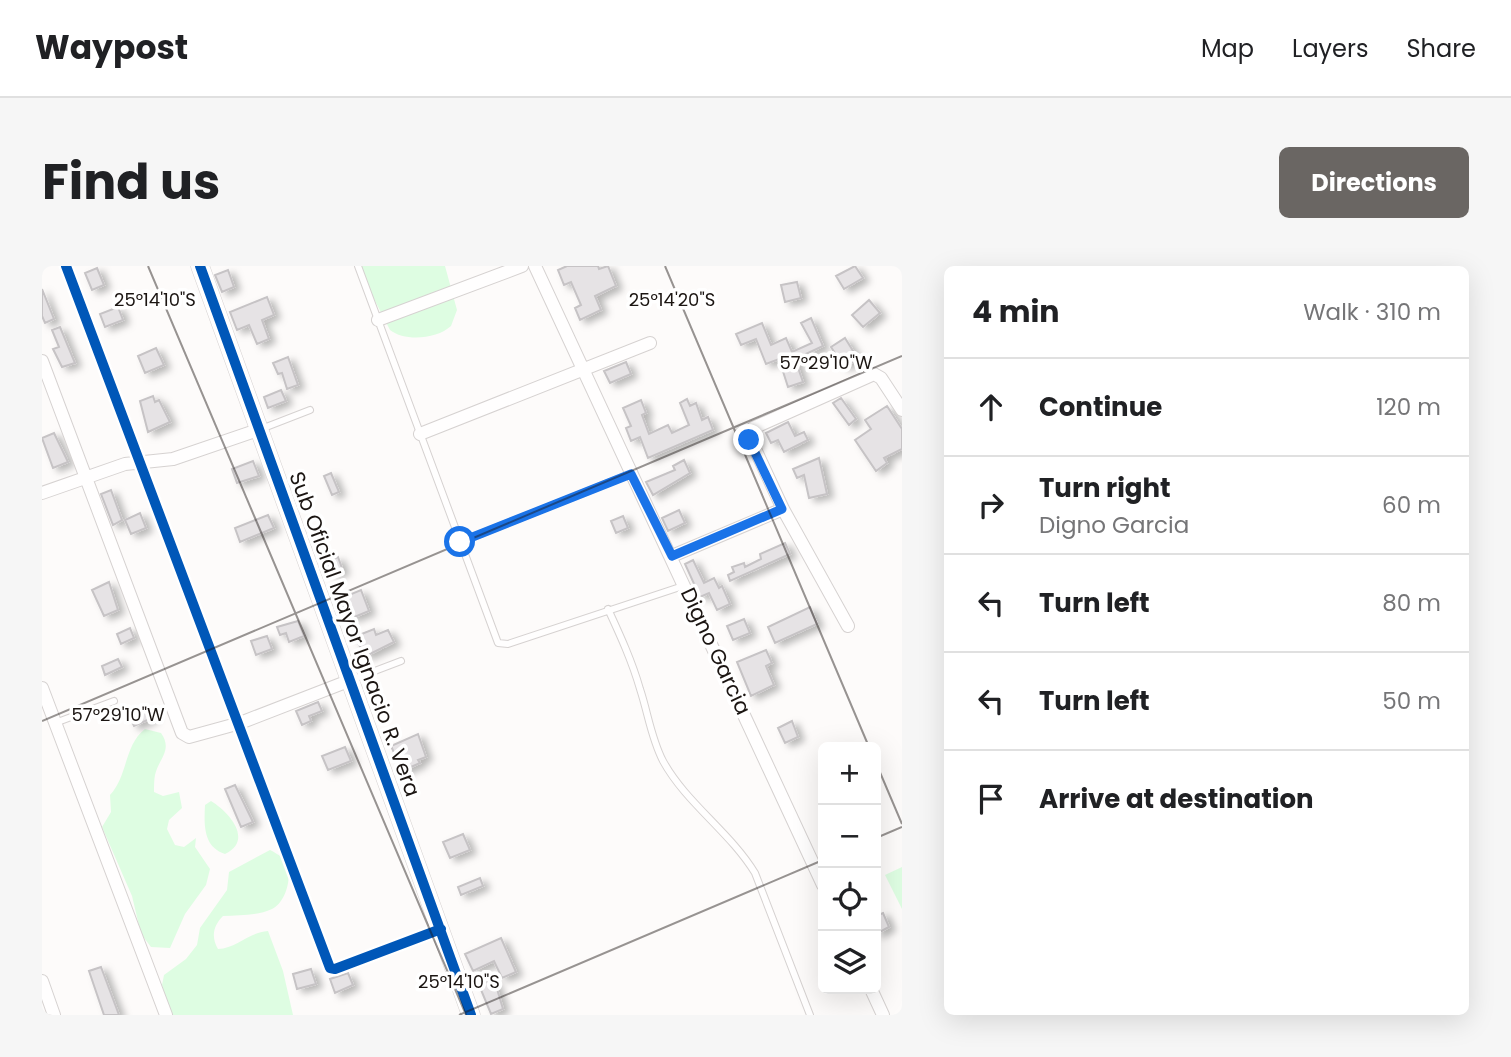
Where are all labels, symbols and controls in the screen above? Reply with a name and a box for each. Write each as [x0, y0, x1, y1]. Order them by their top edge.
text: Waypost [35, 24, 188, 71]
text: Map [1201, 32, 1254, 65]
text: Layers [1292, 32, 1368, 65]
text: Share [1406, 32, 1476, 65]
button: Directions [1279, 147, 1469, 218]
text: Find us [42, 148, 220, 216]
text: 25°14'10"S [114, 287, 196, 312]
text: 25°14'20"S [629, 287, 715, 312]
text: 4 min [972, 290, 1060, 333]
text: Walk · 310 m [1303, 296, 1441, 328]
text: 57°29'10"W [780, 350, 873, 375]
icon: ahead [972, 388, 1010, 426]
text: Continue [1039, 389, 1162, 425]
text: 120 m [1376, 391, 1441, 423]
route end [733, 424, 764, 455]
street label: Sub Oficial Mayor Ignacio R. Vera [283, 467, 427, 801]
text: Turn right [1039, 470, 1171, 506]
icon: right [972, 486, 1010, 524]
text: 60 m [1382, 489, 1441, 521]
text: Digno Garcia [1039, 509, 1189, 541]
route start [444, 526, 475, 557]
street label: Digno Garcia [674, 583, 758, 719]
icon: left [972, 584, 1010, 622]
text: Turn left [1039, 585, 1150, 621]
text: 80 m [1382, 587, 1441, 619]
icon: left [972, 682, 1010, 720]
text: Turn left [1039, 683, 1150, 719]
text: 50 m [1382, 685, 1441, 717]
text: 57°29'10"W [72, 702, 165, 727]
map controls [818, 742, 881, 994]
button: + [818, 742, 881, 805]
icon: arrive [972, 780, 1010, 818]
text: Arrive at destination [1039, 781, 1314, 817]
button: − [818, 805, 881, 868]
button: locate [818, 868, 881, 931]
button: layers [818, 931, 881, 994]
text: 25°14'10"S [418, 969, 500, 994]

